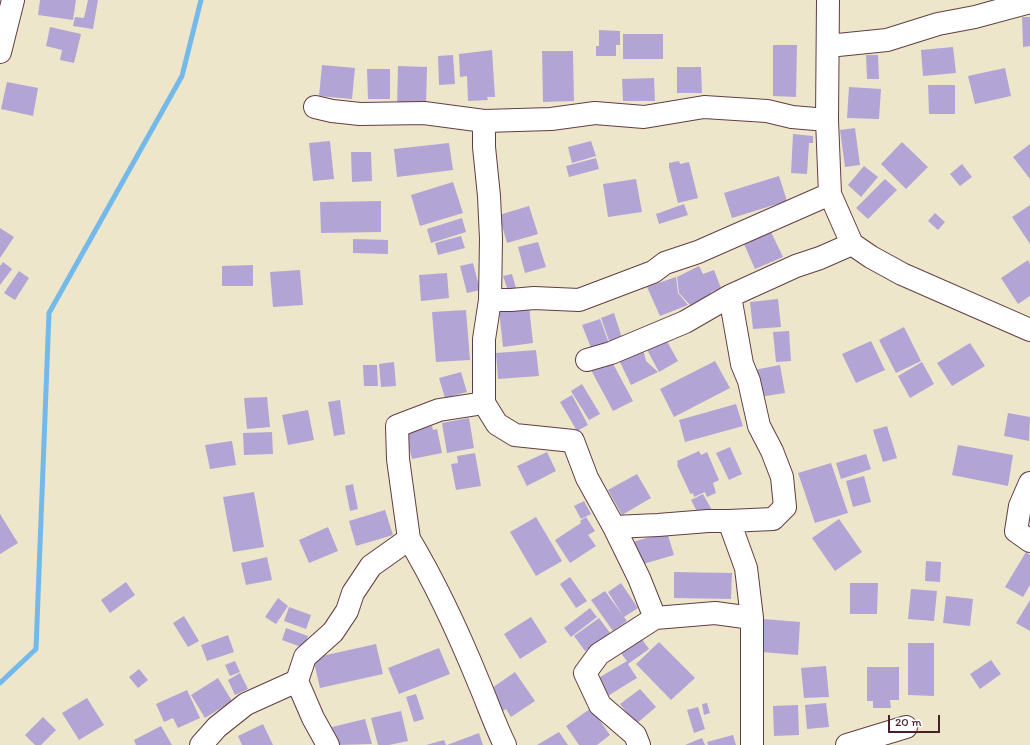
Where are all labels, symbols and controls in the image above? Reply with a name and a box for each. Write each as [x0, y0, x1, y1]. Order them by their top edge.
scale bar [890, 707, 942, 733]
text: 20 m [895, 715, 922, 729]

